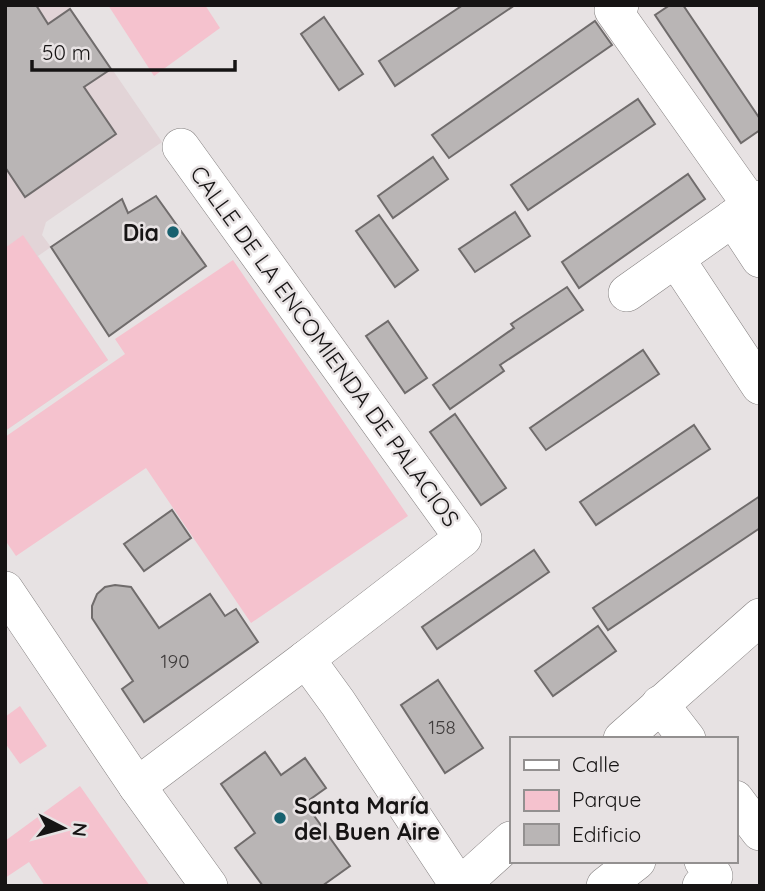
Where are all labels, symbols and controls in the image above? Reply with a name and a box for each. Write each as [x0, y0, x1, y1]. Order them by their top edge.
scale bar [32, 28, 234, 72]
text: 50 m [42, 39, 91, 65]
street label: CALLE DE LA ENCOMIENDA DE PALACIOS [184, 160, 466, 532]
place label: Dia [123, 218, 159, 247]
marker: Dia [165, 224, 181, 240]
house number: 190 [161, 649, 189, 673]
house number: 158 [428, 715, 456, 739]
legend [510, 737, 737, 863]
text: Calle [572, 751, 620, 777]
text: Parque [572, 786, 641, 812]
place label: Santa María del Buen Aire [294, 791, 440, 846]
north arrow [28, 793, 98, 863]
marker: Santa María del Buen Aire [272, 810, 288, 826]
text: Edificio [572, 821, 641, 847]
text: N [67, 822, 93, 838]

